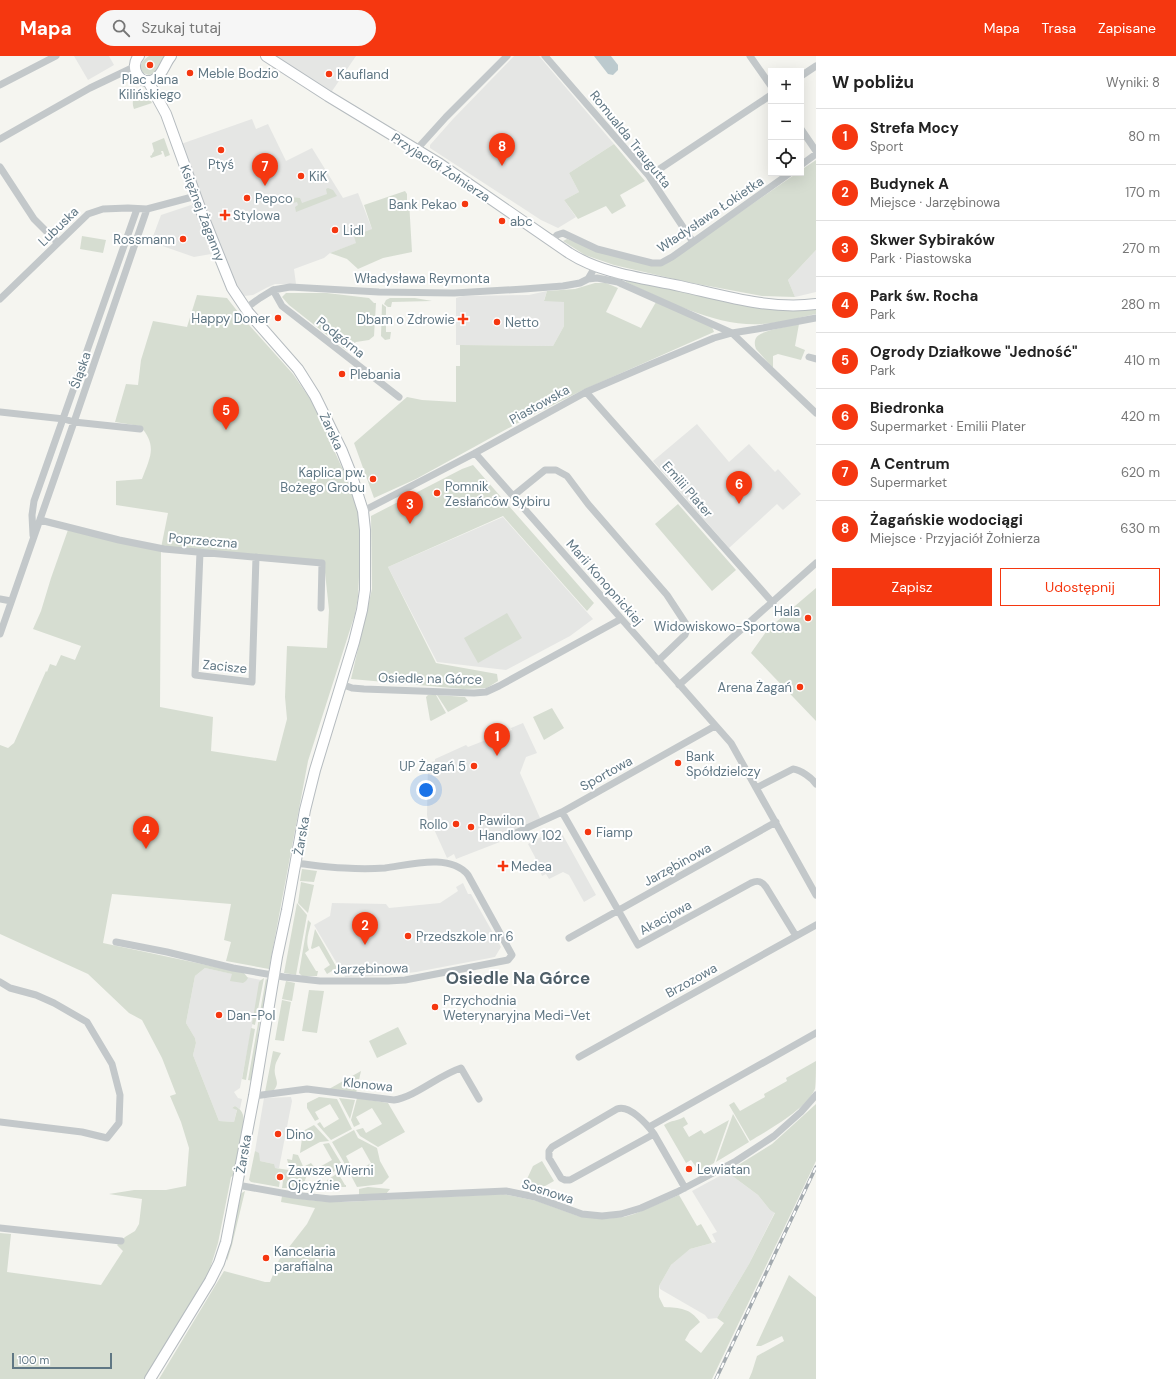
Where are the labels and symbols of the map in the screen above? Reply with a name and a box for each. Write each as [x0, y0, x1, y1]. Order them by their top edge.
marker: Plac Jana Kilińskiego [145, 60, 155, 70]
place label: Meble Bodzio [198, 65, 279, 82]
place label: Kaufland [337, 66, 389, 83]
marker: Meble Bodzio [185, 68, 195, 78]
marker: Kaufland [324, 69, 334, 79]
place label: Plac Jana Kilińskiego [119, 71, 182, 103]
street label: Romualda Traugutta [586, 87, 675, 192]
street label: Przyjaciół Żołnierza [388, 129, 493, 206]
pin: 8 [489, 133, 515, 166]
marker: Ptyś [216, 145, 226, 155]
pin: 7 [252, 153, 278, 186]
place label: Ptyś [208, 156, 234, 173]
street label: Księżnej Żaganny [176, 162, 229, 264]
place label: KiK [309, 168, 328, 185]
marker: KiK [296, 171, 306, 181]
street label: Władysława Łokietka [654, 172, 767, 256]
place label: Pepco [255, 190, 293, 207]
marker: Pepco [242, 193, 252, 203]
place label: Bank Pekao [389, 196, 457, 213]
marker: Bank Pekao [460, 199, 470, 209]
street label: Lubuska [34, 203, 82, 250]
place label: Stylowa [233, 207, 280, 224]
marker: Stylowa [220, 210, 230, 220]
place label: abc [510, 213, 533, 230]
marker: abc [497, 216, 507, 226]
place label: Lidl [343, 222, 364, 239]
marker: Lidl [330, 225, 340, 235]
place label: Rossmann [113, 231, 175, 248]
marker: Rossmann [178, 234, 188, 244]
street label: Władysława Reymonta [354, 270, 490, 287]
place label: Happy Doner [191, 310, 270, 327]
place label: Dbam o Zdrowie [357, 311, 455, 328]
marker: Happy Doner [273, 313, 283, 323]
street label: Podgórna [313, 313, 368, 362]
marker: Dbam o Zdrowie [458, 314, 468, 324]
place label: Netto [505, 314, 539, 331]
marker: Netto [492, 317, 502, 327]
street label: Śląska [66, 350, 95, 391]
place label: Plebania [350, 366, 401, 383]
marker: Plebania [337, 369, 347, 379]
street label: Piastowska [506, 381, 572, 428]
pin: 5 [213, 397, 239, 430]
street label: Żarska [316, 410, 347, 452]
street label: Emilii Plater [659, 458, 717, 521]
place label: Kaplica pw. Bożego Grobu [280, 464, 365, 496]
pin: 6 [726, 471, 752, 504]
marker: Kaplica pw. Bożego Grobu [368, 474, 378, 484]
place label: Pomnik Zesłańców Sybiru [445, 478, 550, 510]
marker: Pomnik Zesłańców Sybiru [432, 488, 442, 498]
pin: 3 [397, 491, 423, 524]
street label: Poprzeczna [168, 529, 238, 552]
street label: Marii Konopnickiej [562, 536, 647, 629]
place label: Hala Widowiskowo-Sportowa [654, 603, 800, 635]
marker: Hala Widowiskowo-Sportowa [803, 613, 813, 623]
street label: Zacisze [202, 656, 248, 677]
street label: Osiedle na Górce [378, 669, 482, 688]
place label: Arena Żagań [718, 679, 792, 696]
marker: Arena Żagań [795, 682, 805, 692]
pin: 1 [484, 723, 510, 756]
place label: Bank Spółdzielczy [686, 748, 761, 780]
street label: Sportowa [577, 752, 635, 795]
place label: UP Żagań 5 [399, 758, 466, 775]
marker: Bank Spółdzielczy [673, 758, 683, 768]
marker: UP Żagań 5 [469, 761, 479, 771]
your location [416, 780, 436, 800]
place label: Pawilon Handlowy 102 [479, 812, 562, 844]
street label: Żarska [290, 815, 313, 857]
pin: 4 [133, 816, 159, 849]
place label: Rollo [419, 816, 448, 833]
marker: Rollo [451, 819, 461, 829]
marker: Pawilon Handlowy 102 [466, 822, 476, 832]
place label: Fiamp [596, 824, 633, 841]
marker: Fiamp [583, 827, 593, 837]
street label: Jarzębinowa [640, 839, 714, 890]
place label: Medea [511, 858, 552, 875]
marker: Medea [498, 861, 508, 871]
street label: Akacjowa [636, 896, 694, 939]
pin: 2 [352, 912, 378, 945]
place label: Przedszkole nr 6 [416, 928, 514, 945]
marker: Przedszkole nr 6 [403, 931, 413, 941]
street label: Jarzębinowa [334, 959, 408, 978]
street label: Brzozowa [662, 959, 720, 1002]
district label: Osiedle Na Górce [446, 967, 590, 989]
place label: Przychodnia Weterynaryjna Medi-Vet [443, 992, 590, 1024]
marker: Przychodnia Weterynaryjna Medi-Vet [430, 1002, 440, 1012]
place label: Dan-Pol [227, 1007, 275, 1024]
marker: Dan-Pol [214, 1010, 224, 1020]
street label: Klonowa [342, 1073, 394, 1096]
place label: Dino [286, 1126, 314, 1143]
marker: Dino [273, 1129, 283, 1139]
street label: Żarska [232, 1133, 255, 1175]
place label: Lewiatan [697, 1161, 750, 1178]
place label: Zawsze Wierni Ojcyźnie [288, 1162, 374, 1194]
marker: Lewiatan [684, 1164, 694, 1174]
marker: Zawsze Wierni Ojcyźnie [275, 1172, 285, 1182]
street label: Sosnowa [520, 1175, 576, 1208]
place label: Kancelaria parafialna [274, 1243, 336, 1275]
marker: Kancelaria parafialna [261, 1253, 271, 1263]
scale bar [12, 1351, 112, 1370]

